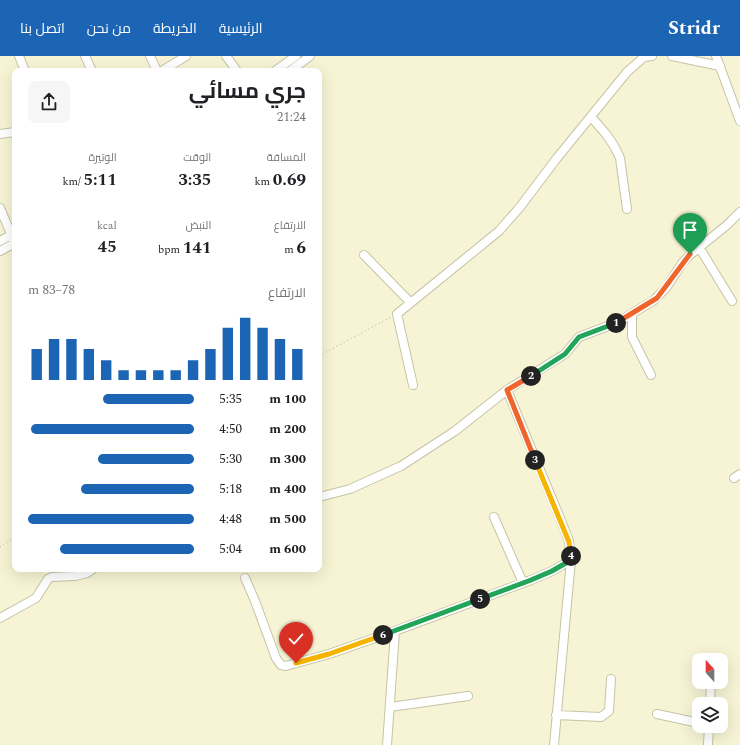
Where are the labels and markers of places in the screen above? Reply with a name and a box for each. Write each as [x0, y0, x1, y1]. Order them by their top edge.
pin [673, 213, 707, 254]
pin: 1 [606, 313, 626, 333]
pin: 2 [521, 366, 541, 386]
pin: 3 [525, 450, 545, 470]
pin: 4 [561, 546, 581, 566]
pin: 5 [470, 589, 490, 609]
pin [279, 622, 313, 663]
pin: 6 [373, 625, 393, 645]

